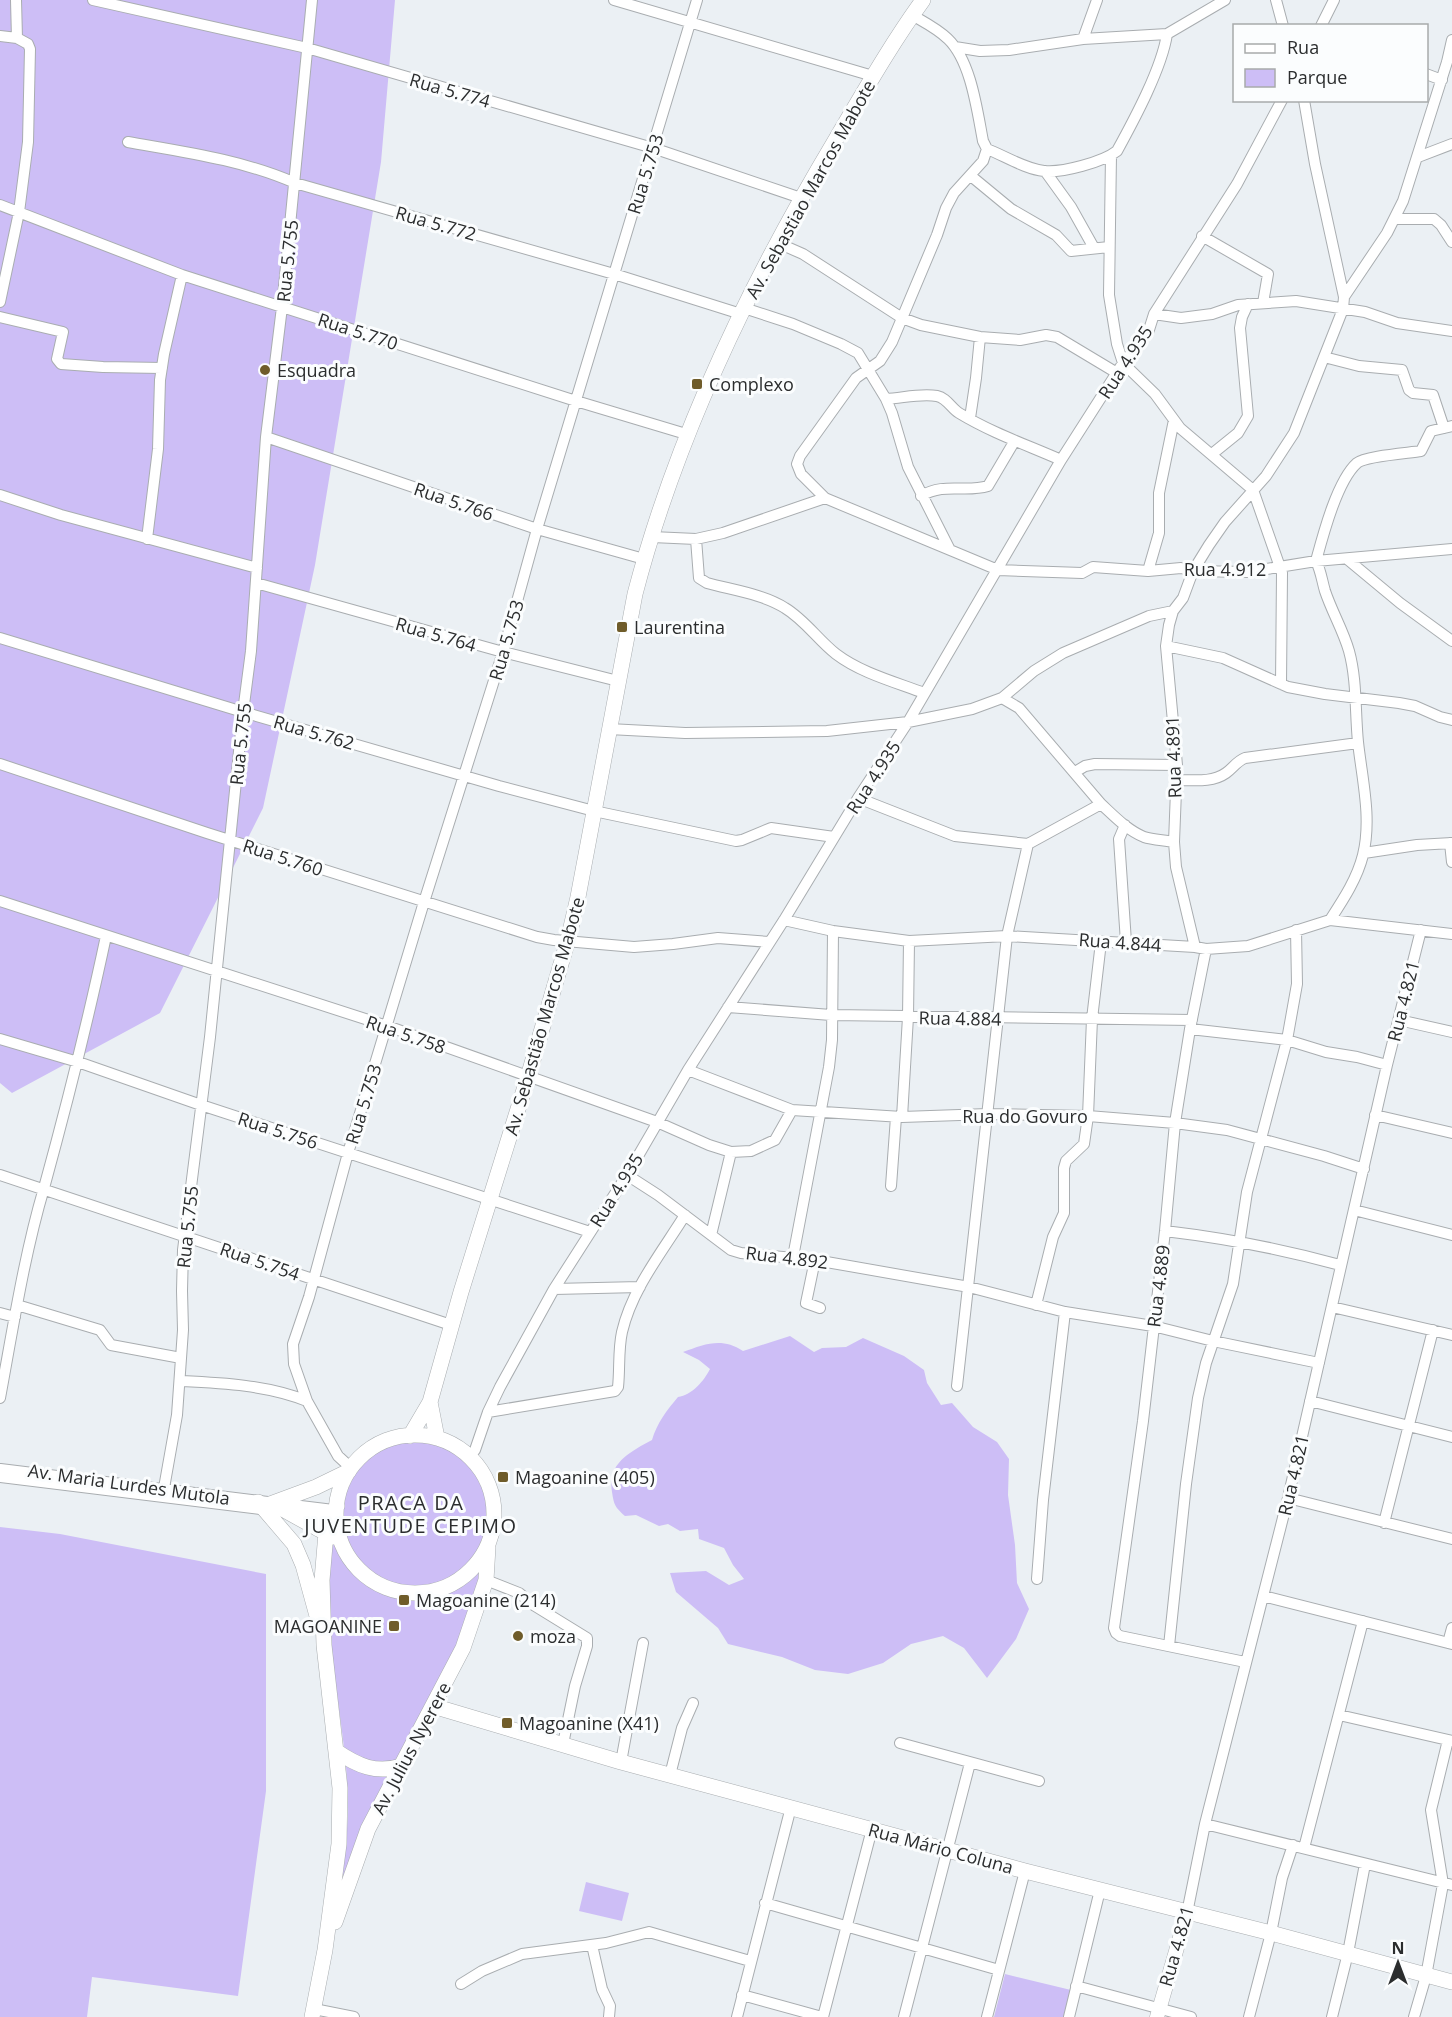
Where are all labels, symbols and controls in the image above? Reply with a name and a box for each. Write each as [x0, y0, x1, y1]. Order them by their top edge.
legend [1233, 24, 1428, 102]
text: Rua [1287, 35, 1319, 59]
text: Parque [1287, 65, 1347, 89]
street label: Rua 5.774 [407, 67, 493, 113]
street label: Av. Sebastiao Marcos Mabote [740, 75, 880, 303]
street label: Rua 5.753 [621, 131, 669, 217]
street label: Rua 5.772 [393, 200, 479, 246]
street label: Rua 5.755 [271, 219, 303, 303]
street label: Rua 5.770 [315, 307, 401, 355]
street label: Rua 4.935 [1092, 321, 1158, 403]
place label: Esquadra [277, 358, 356, 382]
marker: Esquadra [258, 363, 272, 377]
place label: Complexo [709, 372, 794, 396]
marker: Complexo [690, 377, 704, 391]
street label: Rua 5.766 [411, 476, 497, 526]
street label: Rua 4.912 [1184, 557, 1266, 581]
street label: Rua 5.753 [483, 597, 529, 683]
street label: Rua 5.764 [393, 611, 479, 657]
place label: Laurentina [634, 615, 725, 639]
marker: Laurentina [615, 620, 629, 634]
street label: Rua 5.755 [224, 702, 256, 786]
street label: Rua 5.762 [271, 709, 357, 755]
street label: Rua 4.891 [1160, 715, 1186, 799]
street label: Rua 4.935 [840, 736, 906, 818]
street label: Rua 5.760 [240, 833, 326, 881]
street label: Av. Sebastião Marcos Mabote [498, 894, 590, 1138]
street label: Rua 4.844 [1078, 927, 1162, 957]
street label: Rua 4.821 [1381, 958, 1425, 1044]
street label: Rua 4.884 [918, 1005, 1002, 1031]
street label: Rua 5.758 [363, 1009, 449, 1059]
street label: Rua 5.753 [339, 1061, 387, 1147]
street label: Rua do Govuro [962, 1104, 1088, 1128]
street label: Rua 5.756 [235, 1106, 321, 1154]
street label: Rua 4.935 [584, 1149, 648, 1231]
street label: Rua 5.755 [171, 1185, 203, 1269]
street label: Rua 5.754 [217, 1236, 303, 1286]
street label: Rua 4.892 [744, 1240, 830, 1274]
street label: Rua 4.889 [1141, 1243, 1175, 1329]
street label: Rua 4.821 [1272, 1432, 1314, 1518]
street label: Av. Maria Lurdes Mutola [26, 1458, 232, 1510]
place label: Magoanine (405) [515, 1465, 655, 1489]
marker: Magoanine (405) [496, 1470, 510, 1484]
district label: PRACA DA JUVENTUDE CEPIMO [302, 1489, 518, 1539]
place label: Magoanine (214) [416, 1588, 556, 1612]
marker: Magoanine (214) [397, 1593, 411, 1607]
place label: MAGOANINE [274, 1614, 382, 1638]
marker: MAGOANINE [387, 1619, 401, 1633]
place label: moza [530, 1624, 576, 1648]
marker: moza [511, 1629, 525, 1643]
street label: Av. Julius Nyerere [366, 1678, 456, 1818]
place label: Magoanine (X41) [519, 1711, 659, 1735]
marker: Magoanine (X41) [500, 1716, 514, 1730]
street label: Rua Mário Coluna [866, 1817, 1016, 1879]
street label: Rua 4.821 [1153, 1903, 1199, 1989]
north arrow [1368, 1933, 1428, 1993]
text: N [1391, 1937, 1405, 1959]

